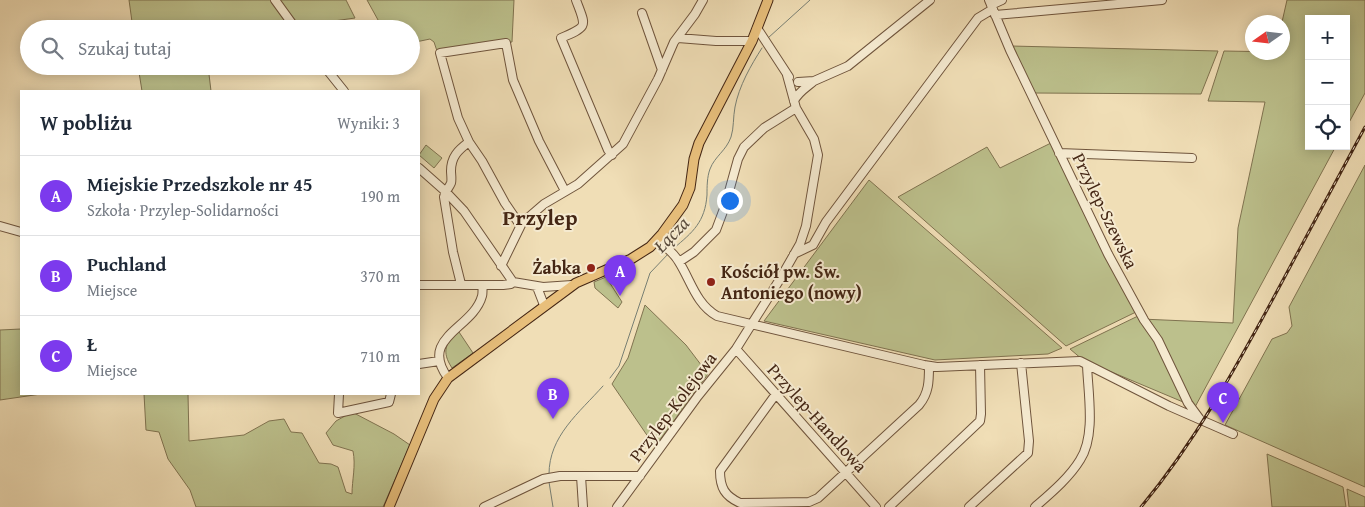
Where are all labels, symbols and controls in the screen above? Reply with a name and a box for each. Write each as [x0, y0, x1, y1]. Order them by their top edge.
north arrow [1245, 15, 1290, 60]
map controls [1305, 15, 1350, 150]
button: + [1305, 15, 1350, 60]
search box [20, 20, 420, 75]
icon: search [38, 34, 66, 62]
text: Szukaj tutaj [78, 34, 172, 62]
button: − [1305, 60, 1350, 105]
button: locate [1305, 105, 1350, 150]
text: W pobliżu [40, 107, 132, 138]
text: Wyniki: 3 [337, 111, 400, 135]
street label: Przylep-Szewska [1066, 148, 1145, 274]
text: Miejskie Przedszkole nr 45 [87, 170, 313, 198]
text: A [51, 184, 61, 208]
text: 190 m [360, 184, 400, 208]
your location [717, 188, 743, 214]
text: Szkoła · Przylep-Solidarności [87, 198, 279, 222]
district label: Przylep [503, 201, 577, 233]
water label: Łącza [646, 209, 696, 259]
text: Puchland [87, 250, 166, 278]
place label: Żabka [533, 254, 582, 281]
pin: A [604, 255, 636, 296]
place label: Kościół pw. Św. Antoniego (nowy) [721, 258, 862, 306]
marker: Żabka [585, 262, 597, 274]
text: B [51, 264, 61, 288]
text: 370 m [360, 264, 400, 288]
marker: Kościół pw. Św. Antoniego (nowy) [705, 276, 717, 288]
text: Miejsce [87, 278, 137, 302]
text: Ł [87, 330, 97, 358]
text: C [51, 344, 61, 368]
text: 710 m [360, 344, 400, 368]
street label: Przylep-Kolejowa [622, 346, 723, 467]
street label: Przylep-Handlowa [761, 357, 874, 479]
text: Miejsce [87, 358, 137, 382]
pin: B [537, 378, 569, 419]
pin: C [1207, 382, 1239, 423]

